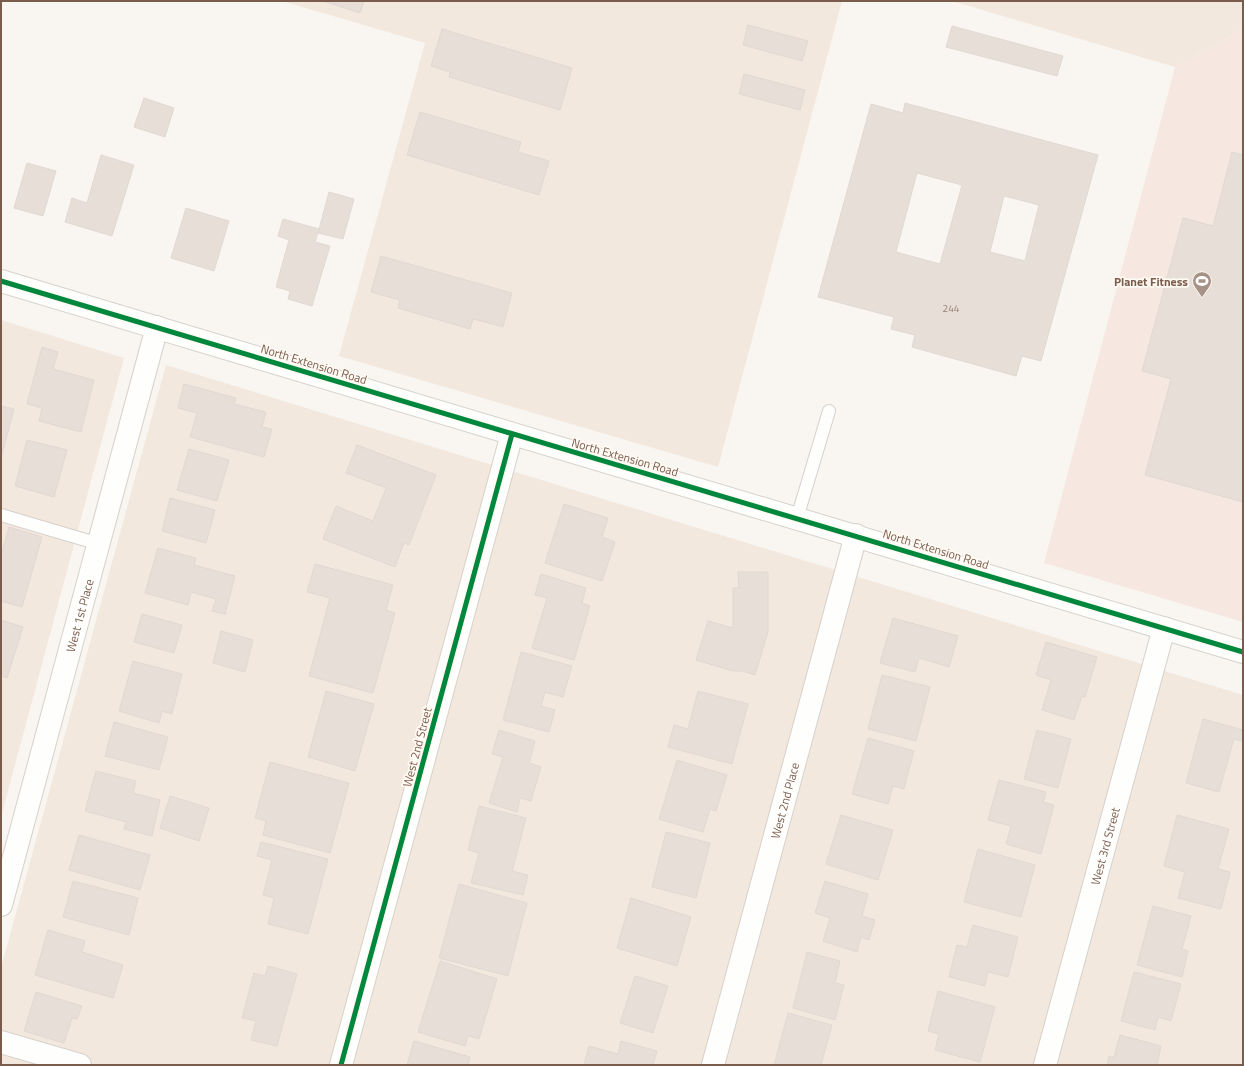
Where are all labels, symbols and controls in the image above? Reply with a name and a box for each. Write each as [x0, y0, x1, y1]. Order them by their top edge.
sports icon: Planet Fitness [1191, 270, 1213, 298]
place label: Planet Fitness [1114, 272, 1188, 291]
house number: 244 [943, 301, 960, 316]
street label: North Extension Road [259, 339, 369, 389]
street label: North Extension Road [569, 433, 681, 481]
street label: North Extension Road [881, 524, 991, 574]
street label: West 1st Place [60, 577, 98, 654]
street label: West 2nd Street [397, 704, 437, 789]
street label: West 2nd Place [765, 760, 804, 841]
street label: West 3rd Street [1085, 804, 1124, 887]

